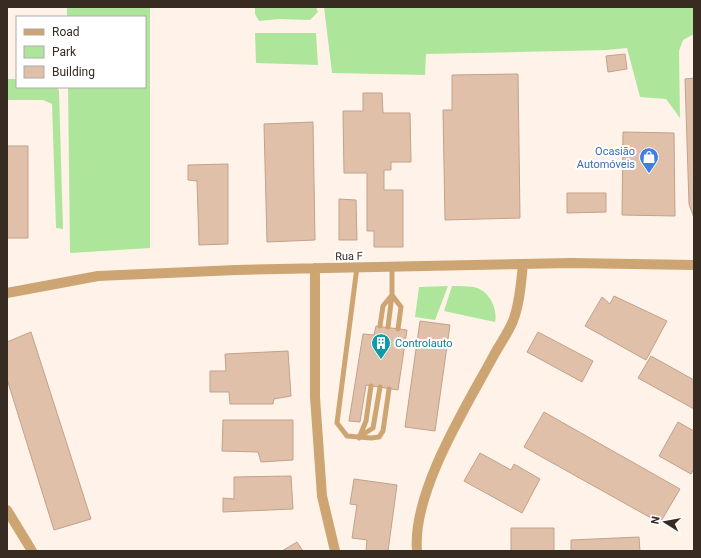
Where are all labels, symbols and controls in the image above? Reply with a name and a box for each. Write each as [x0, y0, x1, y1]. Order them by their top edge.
legend [16, 16, 146, 88]
text: Road [52, 25, 80, 39]
text: Park [52, 45, 77, 59]
text: Building [52, 65, 95, 79]
place label: Ocasião Automóveis [577, 145, 635, 171]
shop icon: Ocasião Automóveis [638, 146, 660, 174]
street label: Rua F [335, 250, 363, 263]
building icon: Controlauto [370, 332, 392, 360]
place label: Controlauto [395, 337, 453, 350]
north arrow [645, 502, 685, 542]
text: N [649, 515, 663, 525]

